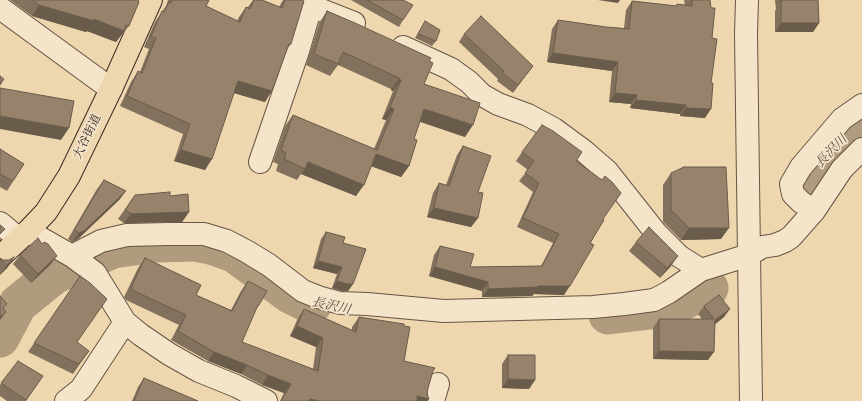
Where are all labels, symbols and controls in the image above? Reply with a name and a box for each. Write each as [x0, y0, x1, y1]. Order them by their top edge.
street label: 大谷街道 [71, 112, 105, 162]
water label: 長沢川 [813, 133, 851, 171]
water label: 長沢川 [310, 295, 352, 319]

